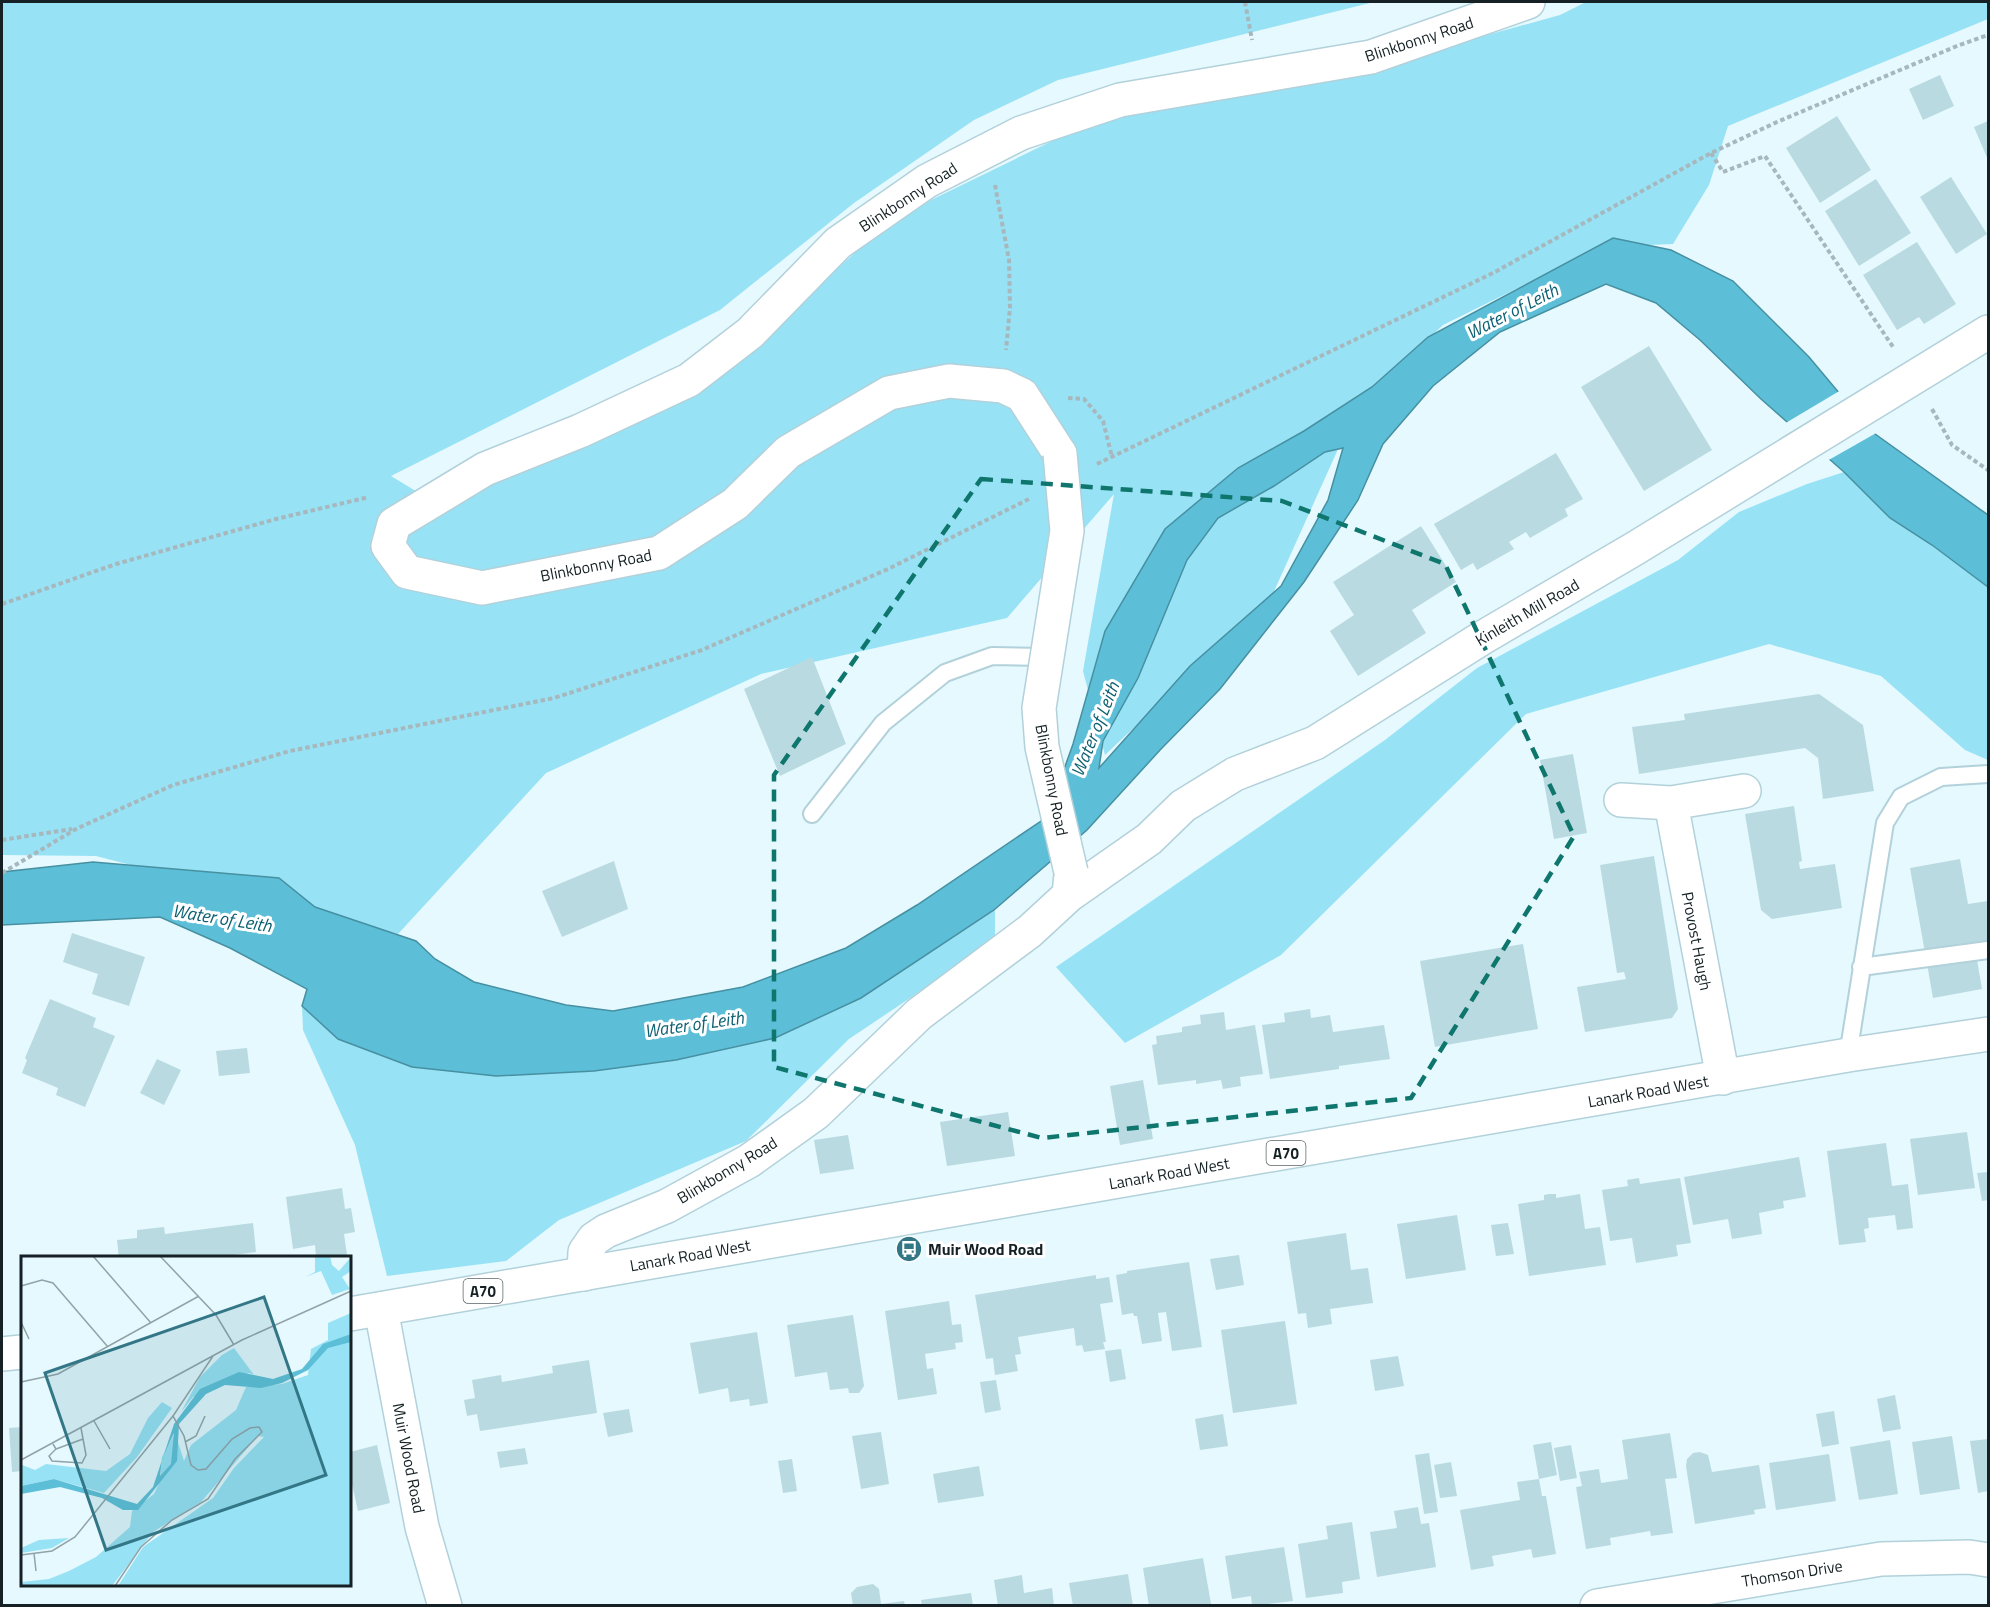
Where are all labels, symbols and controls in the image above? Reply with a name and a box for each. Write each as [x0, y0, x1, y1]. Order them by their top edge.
street label: Blinkbonny Road [1361, 10, 1477, 68]
street label: Blinkbonny Road [854, 156, 962, 238]
water label: Water of Leith [1461, 276, 1564, 346]
street label: Blinkbonny Road [538, 542, 654, 588]
street label: Kinleith Mill Road [1470, 572, 1584, 652]
water label: Water of Leith [1064, 677, 1127, 780]
street label: Blinkbonny Road [1029, 722, 1075, 838]
street label: Provost Haugh [1676, 890, 1718, 992]
water label: Water of Leith [171, 897, 274, 939]
water label: Water of Leith [643, 1004, 746, 1044]
street label: Lanark Road West [1586, 1069, 1711, 1113]
street label: Blinkbonny Road [672, 1131, 782, 1209]
road number: A70 [1266, 1141, 1306, 1165]
street label: Lanark Road West [1107, 1151, 1232, 1195]
street label: Lanark Road West [628, 1233, 753, 1277]
bus stop icon: Muir Wood Road [894, 1234, 924, 1264]
place label: Muir Wood Road [928, 1237, 1043, 1261]
inset map [21, 1256, 351, 1586]
road number: A70 [464, 1279, 502, 1303]
street label: Muir Wood Road [387, 1401, 431, 1515]
street label: Thomson Drive [1740, 1553, 1844, 1593]

